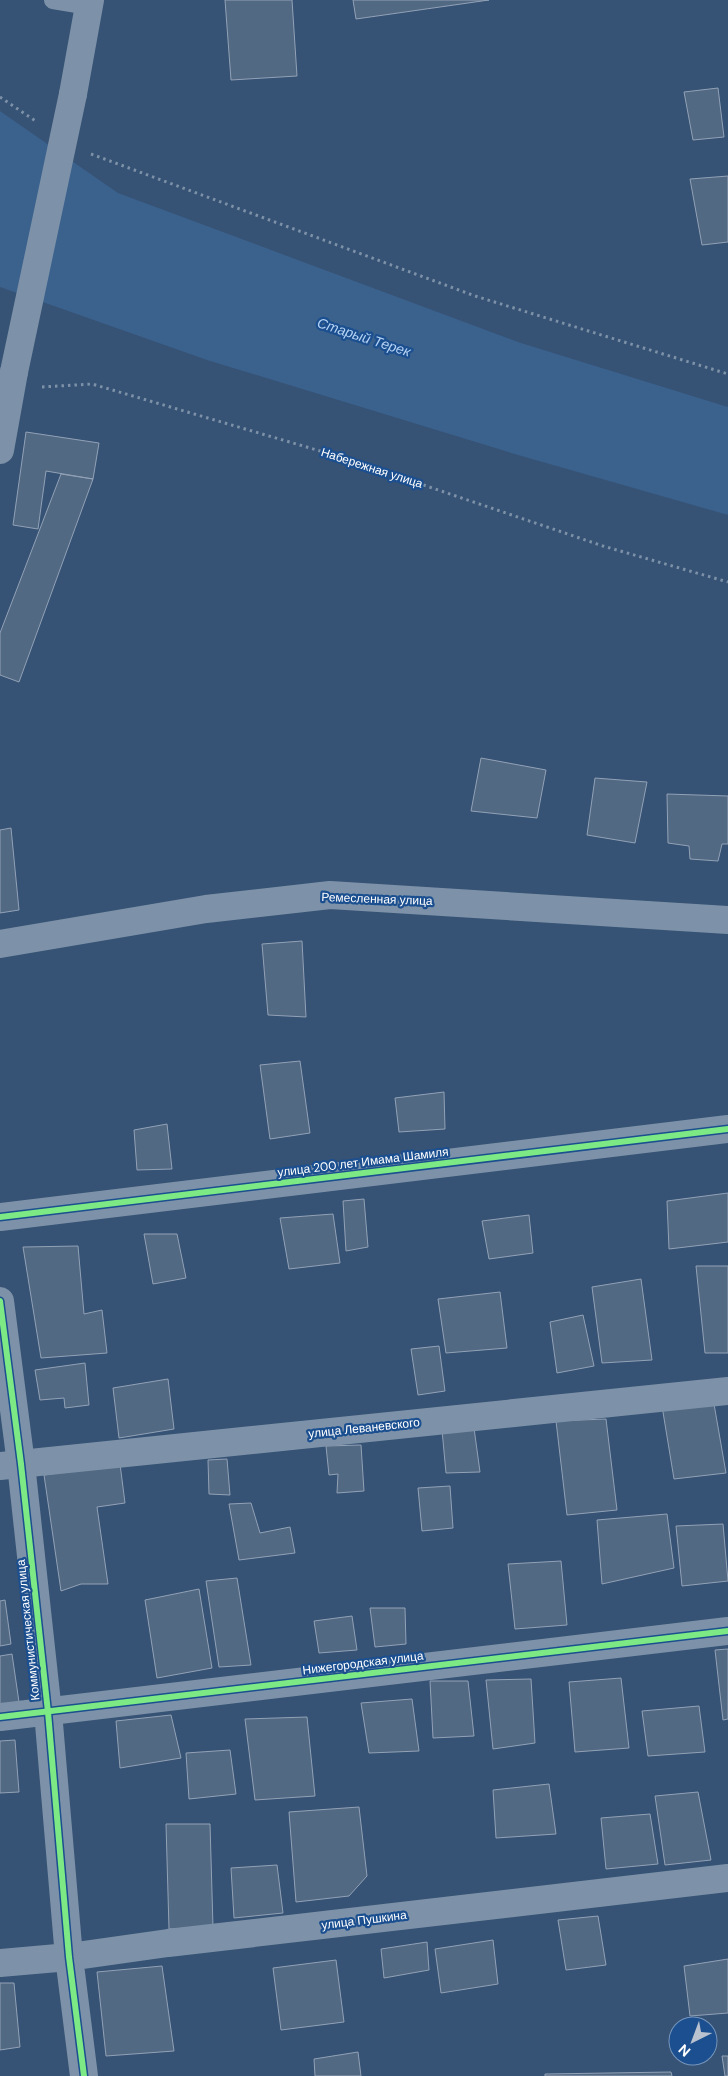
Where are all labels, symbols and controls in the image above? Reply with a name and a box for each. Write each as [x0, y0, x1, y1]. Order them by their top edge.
water label: Старый Терек [315, 313, 414, 361]
street label: Набережная улица [319, 444, 425, 492]
street label: Ремесленная улица [321, 889, 433, 909]
street label: улица 200 лет Имама Шамиля [276, 1144, 450, 1180]
street label: улица Леваневского [307, 1414, 421, 1442]
street label: Коммунистическая улица [13, 1558, 43, 1701]
street label: Нижегородская улица [302, 1648, 425, 1678]
street label: улица Пушкина [321, 1907, 408, 1933]
north arrow [668, 2016, 718, 2066]
text: N [674, 2041, 694, 2061]

